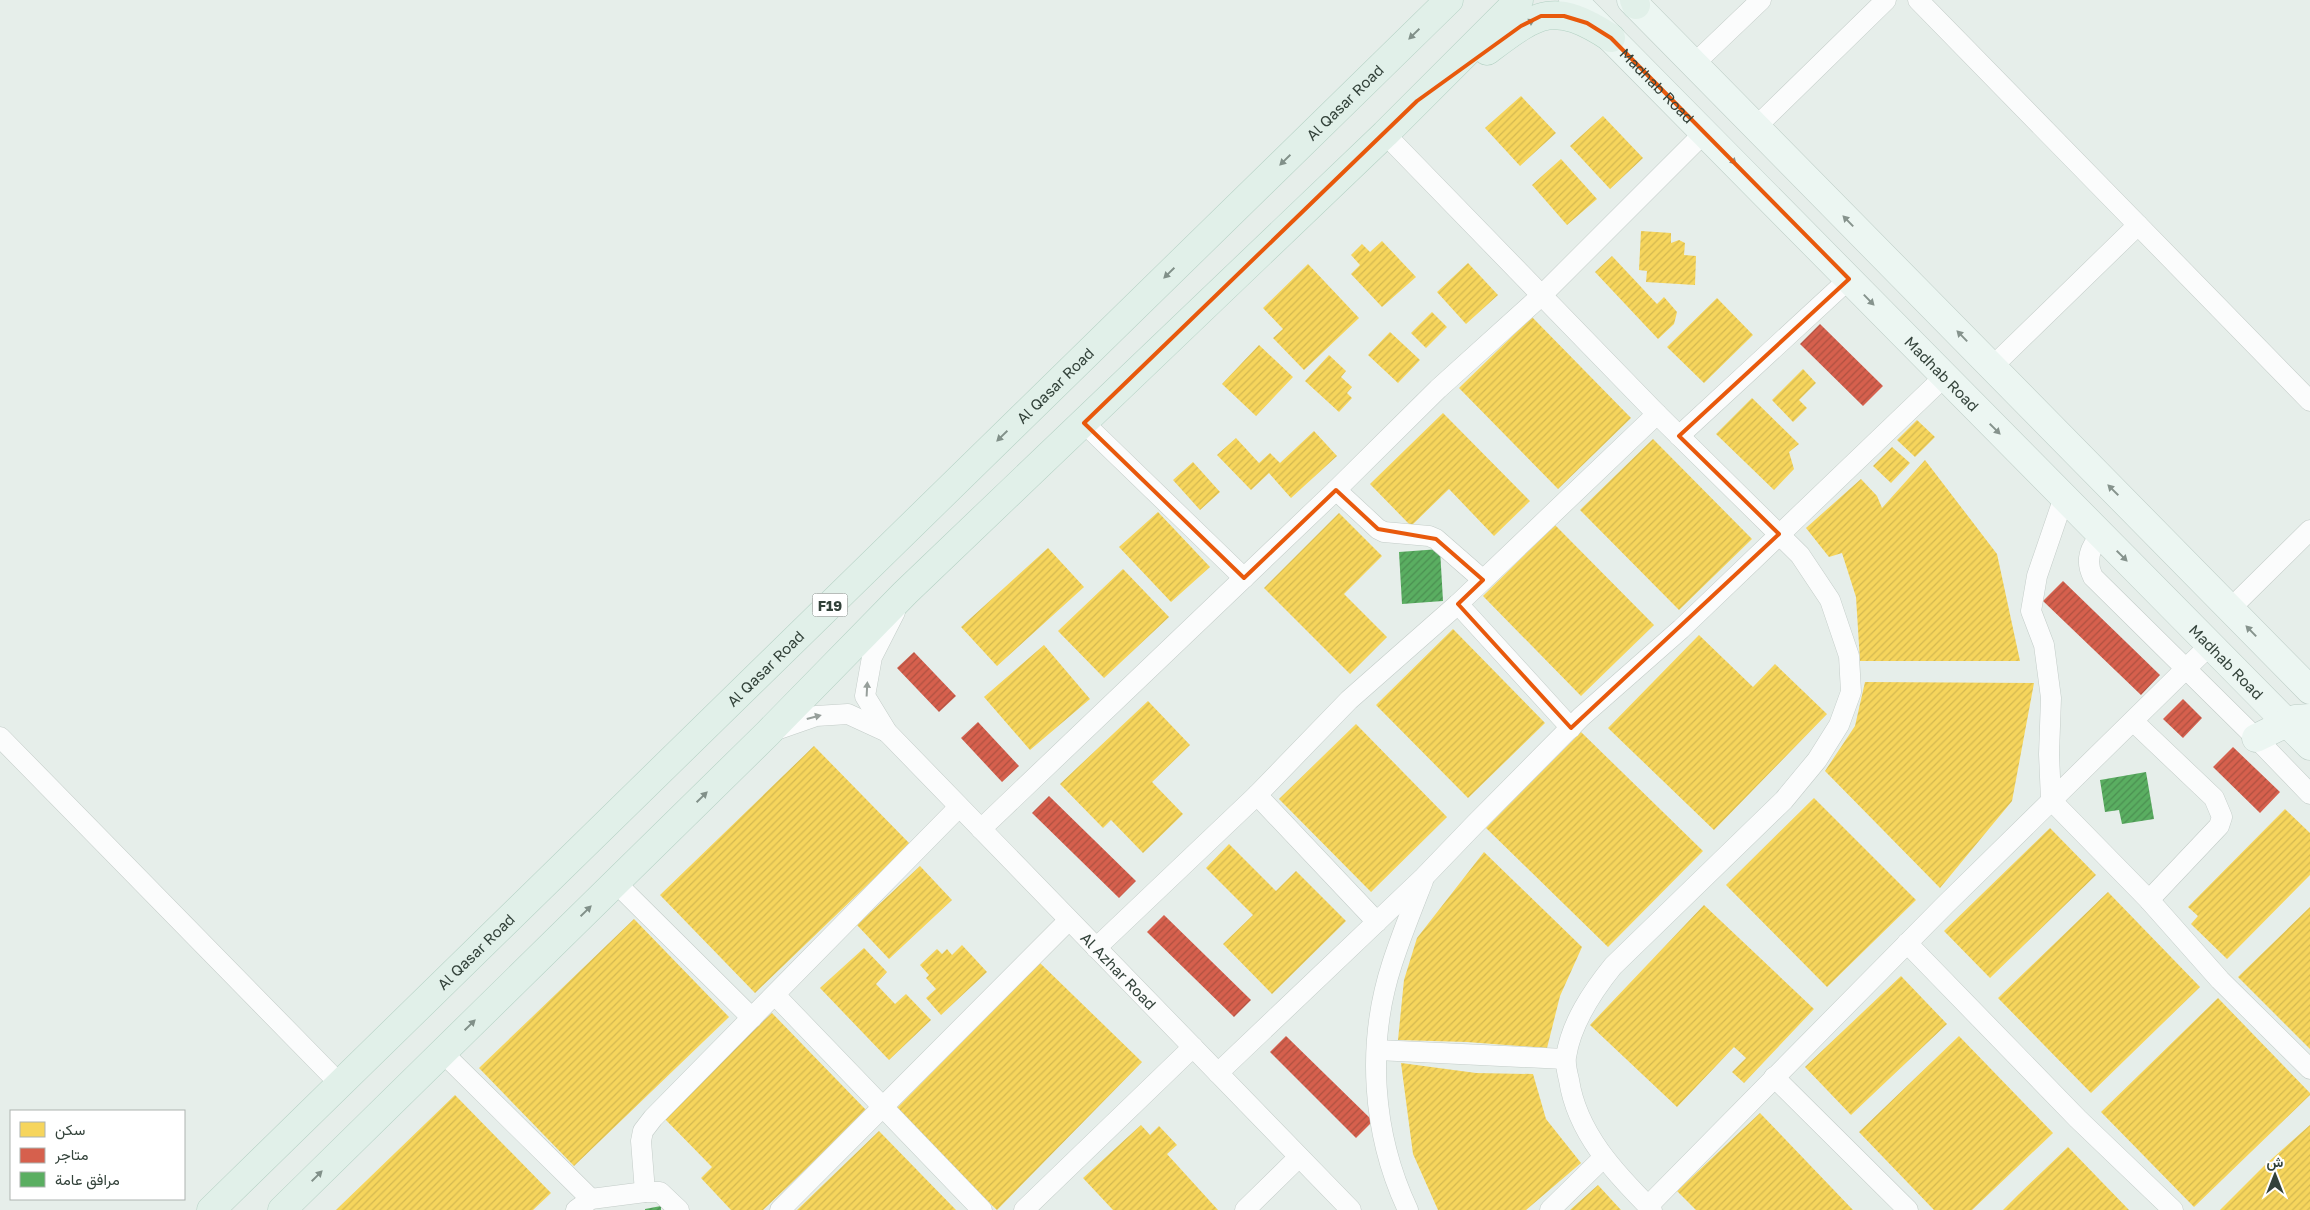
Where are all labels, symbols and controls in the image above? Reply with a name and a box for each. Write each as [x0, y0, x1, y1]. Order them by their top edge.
one-way arrow [1520, 19, 1535, 27]
one-way arrow [1408, 28, 1420, 40]
street label: Madhab Road [1616, 44, 1698, 127]
street label: Al Qasar Road [1302, 60, 1387, 144]
one-way arrow [1724, 153, 1736, 165]
one-way arrow [1279, 154, 1291, 166]
one-way arrow [1842, 215, 1854, 227]
one-way arrow [1163, 267, 1175, 279]
one-way arrow [1863, 294, 1875, 306]
one-way arrow [1956, 331, 1968, 343]
street label: Madhab Road [1901, 332, 1983, 415]
street label: Al Qasar Road [1013, 344, 1097, 427]
one-way arrow [1989, 422, 2001, 434]
one-way arrow [997, 430, 1009, 442]
one-way arrow [2107, 484, 2119, 496]
one-way arrow [2116, 550, 2128, 562]
road number: F19 [812, 594, 848, 616]
street label: Madhab Road [2186, 620, 2267, 703]
one-way arrow [2245, 625, 2257, 637]
street label: Al Qasar Road [723, 627, 808, 710]
one-way arrow [863, 681, 871, 697]
one-way arrow [807, 713, 822, 721]
one-way arrow [696, 792, 708, 804]
one-way arrow [580, 905, 592, 917]
street label: Al Qasar Road [433, 910, 518, 993]
street label: Al Azhar Road [1077, 928, 1160, 1013]
one-way arrow [464, 1019, 476, 1031]
legend [10, 1110, 185, 1200]
text: سكن [55, 1120, 85, 1140]
text: متاجر [54, 1145, 89, 1164]
north arrow [2250, 1150, 2300, 1200]
text: ش [2267, 1153, 2284, 1171]
text: مرافق عامة [55, 1170, 120, 1190]
one-way arrow [310, 1170, 322, 1182]

